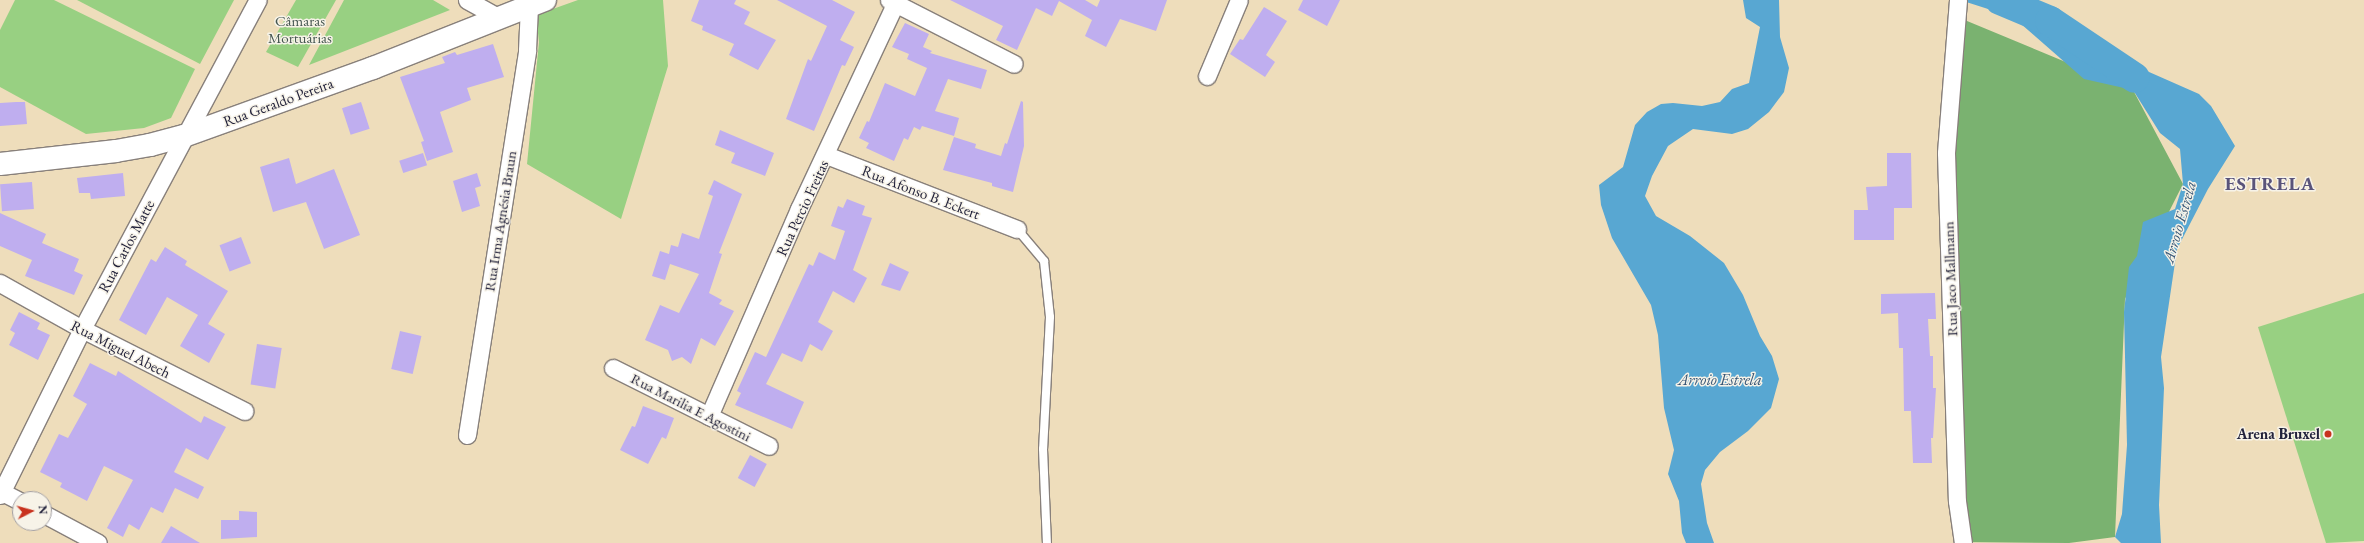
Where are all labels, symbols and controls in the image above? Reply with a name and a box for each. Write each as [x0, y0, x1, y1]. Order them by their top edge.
park label: Câmaras Mortuárias [268, 11, 332, 46]
street label: Rua Geraldo Pereira [220, 74, 336, 130]
street label: Rua Irma Agnésia Braun [480, 149, 520, 293]
street label: Rua Percio Freitas [772, 157, 832, 259]
street label: Rua Afonso B. Eckert [859, 161, 983, 223]
district label: ESTRELA [2225, 173, 2315, 195]
water label: Arroio Estrela [2159, 179, 2201, 265]
street label: Rua Carlos Matte [94, 196, 158, 296]
street label: Rua Jaco Mallmann [1939, 221, 1961, 337]
street label: Rua Miguel Abech [68, 316, 174, 382]
street label: Rua Marilia E Agostini [628, 369, 754, 445]
water label: Arroio Estrela [1678, 370, 1762, 390]
place label: Arena Bruxel [2237, 425, 2320, 443]
marker: Arena Bruxel [2323, 429, 2333, 439]
north arrow [12, 491, 52, 531]
text: N [36, 505, 50, 515]

